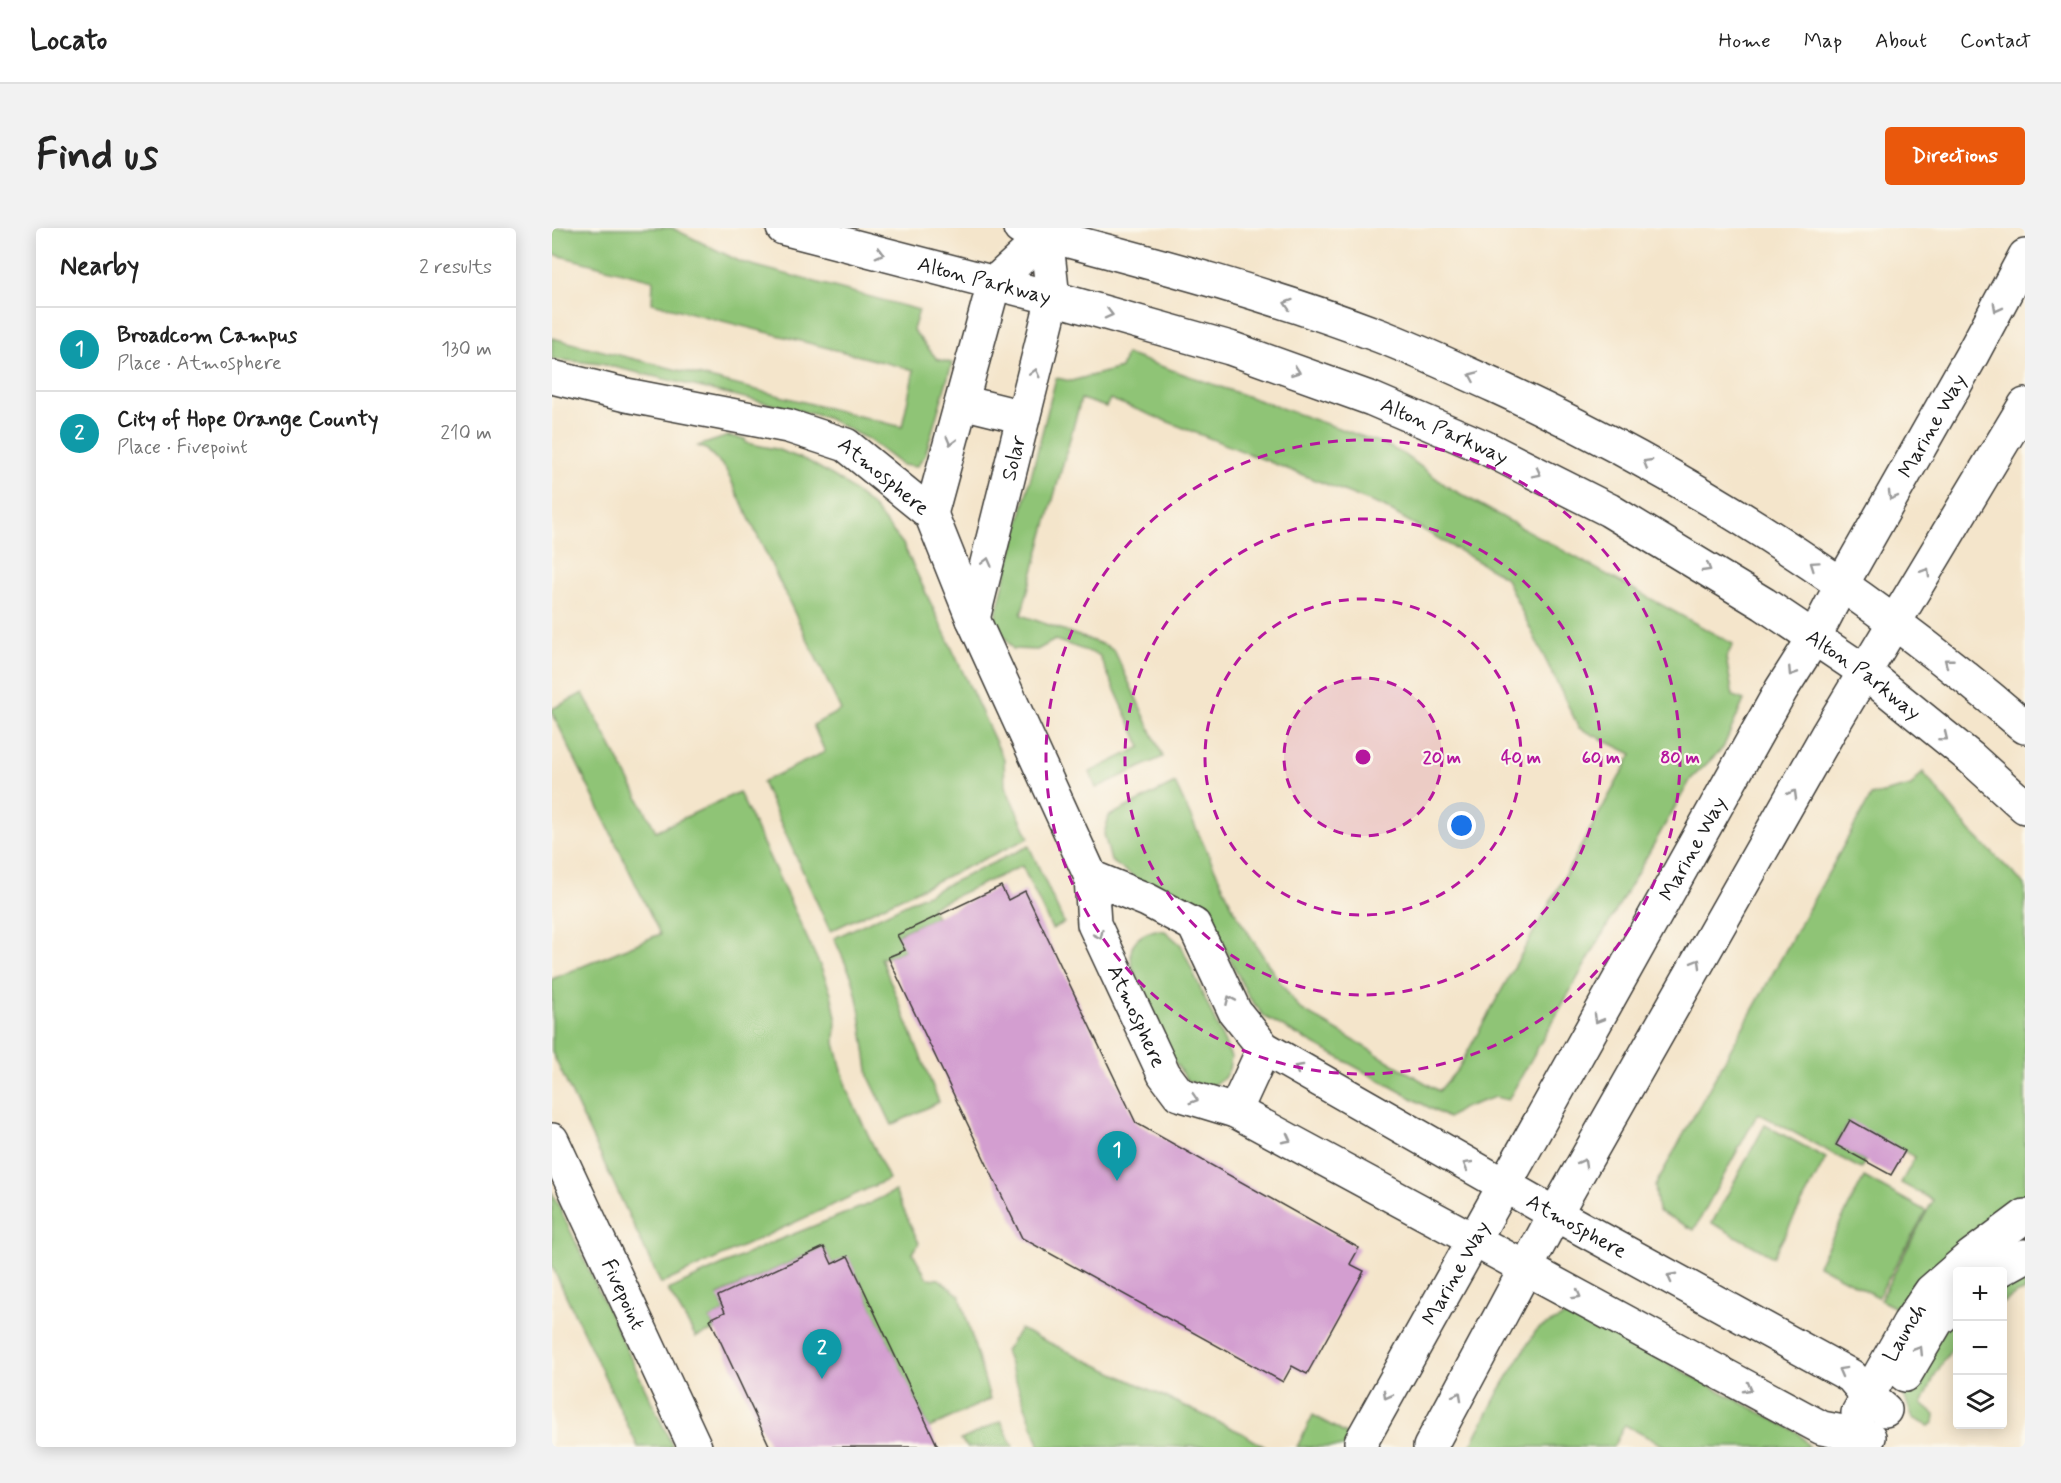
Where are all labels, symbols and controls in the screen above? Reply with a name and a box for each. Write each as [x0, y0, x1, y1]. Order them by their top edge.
text: Locato [30, 23, 107, 60]
text: Home [1719, 27, 1771, 55]
text: Map [1804, 27, 1842, 55]
text: About [1875, 27, 1927, 55]
text: Contact [1960, 27, 2031, 55]
button: Directions [1885, 127, 2025, 185]
text: Find us [36, 129, 158, 184]
one-way arrow [875, 246, 885, 259]
text: Nearby [60, 250, 139, 284]
street label: Alton Parkway [914, 250, 1054, 312]
text: 2 results [419, 254, 492, 281]
one-way arrow [1283, 298, 1293, 311]
one-way arrow [1993, 301, 2004, 312]
one-way arrow [1104, 306, 1114, 319]
text: Broadcom Campus [117, 322, 297, 350]
text: 1 [75, 336, 84, 363]
text: 130 m [441, 336, 492, 363]
text: Place · Atmosphere [117, 350, 282, 377]
one-way arrow [1290, 363, 1301, 376]
one-way arrow [1027, 368, 1040, 378]
street label: Marine Way [1892, 369, 1973, 483]
one-way arrow [1468, 372, 1479, 384]
street label: Alton Parkway [1376, 391, 1513, 472]
text: City of Hope Orange County [117, 406, 378, 434]
text: 2 [75, 420, 84, 447]
text: 210 m [440, 420, 492, 447]
street label: Atmosphere [832, 431, 935, 522]
street label: Solar [995, 432, 1033, 484]
text: Place · Fivepoint [117, 434, 248, 461]
one-way arrow [946, 435, 958, 446]
one-way arrow [1643, 459, 1653, 470]
one-way arrow [1531, 465, 1542, 477]
one-way arrow [1887, 490, 1899, 500]
one-way arrow [980, 557, 993, 567]
one-way arrow [1701, 560, 1711, 572]
one-way arrow [1809, 561, 1820, 572]
one-way arrow [1918, 568, 1930, 578]
street label: Alton Parkway [1800, 623, 1927, 727]
one-way arrow [1944, 659, 1955, 670]
one-way arrow [1789, 665, 1800, 676]
one-way arrow [1937, 729, 1948, 740]
text: 20 m [1423, 746, 1461, 770]
text: 40 m [1501, 746, 1541, 770]
text: 60 m [1582, 746, 1620, 770]
text: 80 m [1660, 746, 1700, 770]
centre of rings [1353, 747, 1373, 767]
one-way arrow [1786, 790, 1798, 800]
street label: Marine Way [1653, 792, 1734, 906]
your location [1447, 811, 1476, 840]
one-way arrow [1092, 928, 1104, 939]
one-way arrow [1690, 959, 1701, 970]
street label: Atmosphere [1100, 960, 1172, 1072]
one-way arrow [1226, 996, 1238, 1007]
one-way arrow [1594, 1013, 1605, 1023]
one-way arrow [1294, 1063, 1304, 1075]
one-way arrow [1189, 1092, 1199, 1104]
pin: 1 [1098, 1132, 1136, 1181]
one-way arrow [1280, 1132, 1291, 1143]
one-way arrow [1576, 1159, 1587, 1170]
one-way arrow [1463, 1160, 1473, 1172]
street label: Atmosphere [1521, 1188, 1631, 1266]
street label: Marine Way [1416, 1216, 1497, 1330]
street label: Fivepoint [594, 1255, 651, 1335]
map controls [1953, 1267, 2007, 1429]
button: + [1953, 1267, 2007, 1321]
one-way arrow [1667, 1273, 1677, 1284]
one-way arrow [1571, 1288, 1581, 1299]
street label: Launch [1877, 1298, 1934, 1367]
button: − [1953, 1321, 2007, 1375]
pin: 2 [802, 1330, 842, 1379]
one-way arrow [1912, 1346, 1924, 1356]
one-way arrow [1837, 1367, 1848, 1378]
button: layers [1953, 1375, 2007, 1429]
one-way arrow [1742, 1381, 1752, 1392]
one-way arrow [1383, 1388, 1395, 1399]
one-way arrow [1451, 1391, 1462, 1402]

